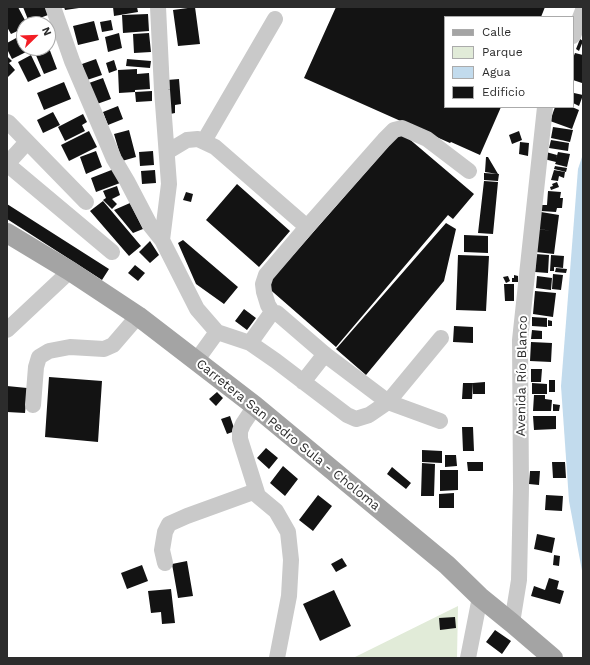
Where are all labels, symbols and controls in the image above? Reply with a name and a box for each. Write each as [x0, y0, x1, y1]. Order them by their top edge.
north arrow [16, 16, 56, 56]
legend [444, 16, 574, 108]
text: N [39, 25, 54, 38]
text: Calle [482, 25, 511, 39]
text: Parque [482, 45, 523, 59]
text: Agua [482, 65, 511, 79]
text: Edificio [482, 85, 525, 99]
street label: Avenida Río Blanco [513, 315, 531, 437]
street label: Carretera San Pedro Sula - Choloma [193, 356, 383, 514]

